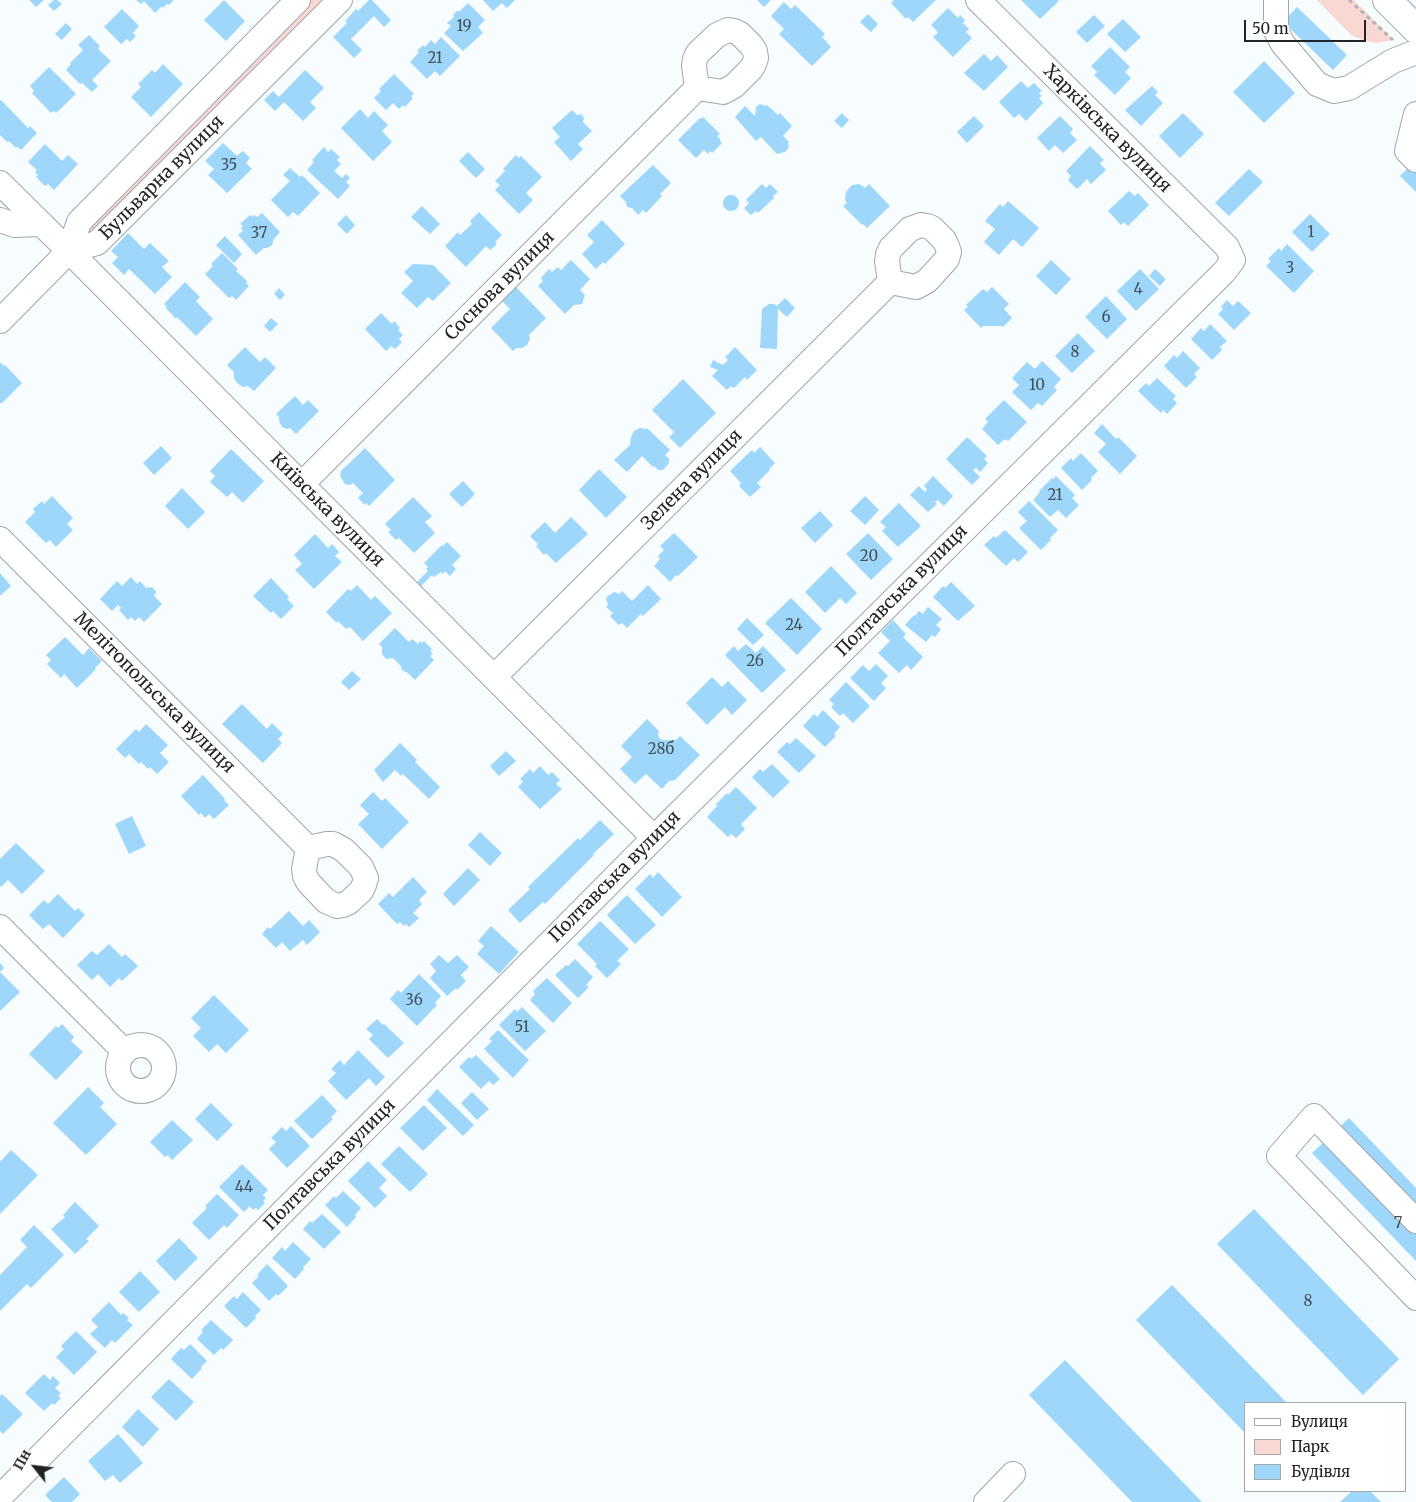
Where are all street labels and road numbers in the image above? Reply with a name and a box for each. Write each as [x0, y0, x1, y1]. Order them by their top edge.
street label: Харківська вулиця [1039, 61, 1175, 197]
street label: Бульварна вулиця [95, 111, 229, 245]
street label: Соснова вулиця [441, 227, 559, 345]
street label: Зелена вулиця [637, 425, 747, 535]
street label: Київська вулиця [265, 448, 389, 572]
street label: Полтавська вулиця [832, 521, 972, 661]
street label: Мелітопольська вулиця [69, 608, 239, 778]
street label: Полтавська вулиця [545, 807, 685, 947]
street label: Полтавська вулиця [260, 1095, 400, 1235]

